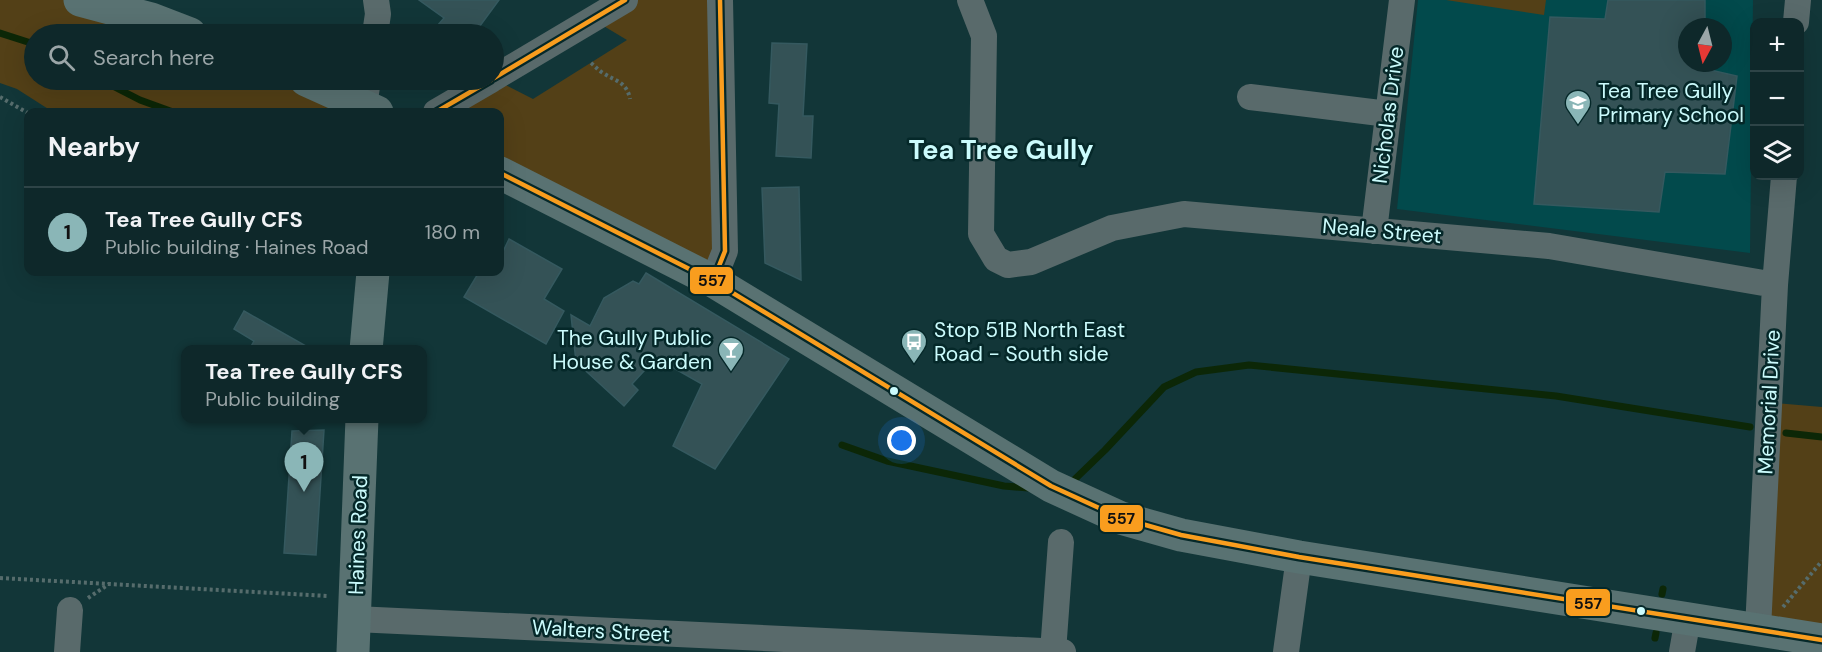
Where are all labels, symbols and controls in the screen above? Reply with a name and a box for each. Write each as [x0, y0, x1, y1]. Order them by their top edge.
north arrow [1678, 18, 1732, 72]
map controls [1750, 18, 1804, 180]
button: + [1750, 18, 1804, 72]
search box [24, 24, 504, 90]
icon: search [45, 41, 78, 74]
text: Search here [93, 43, 214, 72]
street label: Nicholas Drive [1366, 45, 1410, 185]
button: − [1750, 72, 1804, 126]
place label: Tea Tree Gully Primary School [1598, 77, 1744, 129]
school or university icon: Tea Tree Gully Primary School [1563, 88, 1593, 126]
button: layers [1750, 126, 1804, 180]
text: Nearby [48, 130, 140, 164]
district label: Tea Tree Gully [908, 132, 1094, 167]
text: Tea Tree Gully CFS [105, 205, 303, 234]
street label: Neale Street [1321, 212, 1443, 250]
text: 1 [64, 219, 71, 245]
text: 180 m [425, 219, 480, 245]
text: Public building · Haines Road [105, 234, 368, 260]
line badge: 557 [689, 266, 734, 295]
text: 557 [698, 270, 727, 291]
place label: Stop 51B North East Road - South side [934, 316, 1125, 368]
place label: The Gully Public House & Garden [552, 324, 712, 376]
bus stop icon: Stop 51B North East Road - South side [899, 327, 929, 365]
street label: Memorial Drive [1751, 329, 1787, 475]
bar icon: The Gully Public House & Garden [716, 335, 746, 373]
popup [181, 345, 427, 423]
text: Tea Tree Gully CFS [205, 357, 403, 386]
unlabelled marker [888, 385, 900, 397]
text: Public building [205, 386, 340, 412]
your location [887, 426, 916, 455]
pin: 1 [284, 442, 324, 492]
street label: Haines Road [342, 475, 374, 595]
line badge: 557 [1099, 504, 1144, 533]
text: 557 [1107, 508, 1136, 529]
line badge: 557 [1565, 588, 1611, 617]
text: 557 [1574, 593, 1603, 614]
unlabelled marker [1635, 605, 1647, 617]
street label: Walters Street [531, 613, 671, 649]

